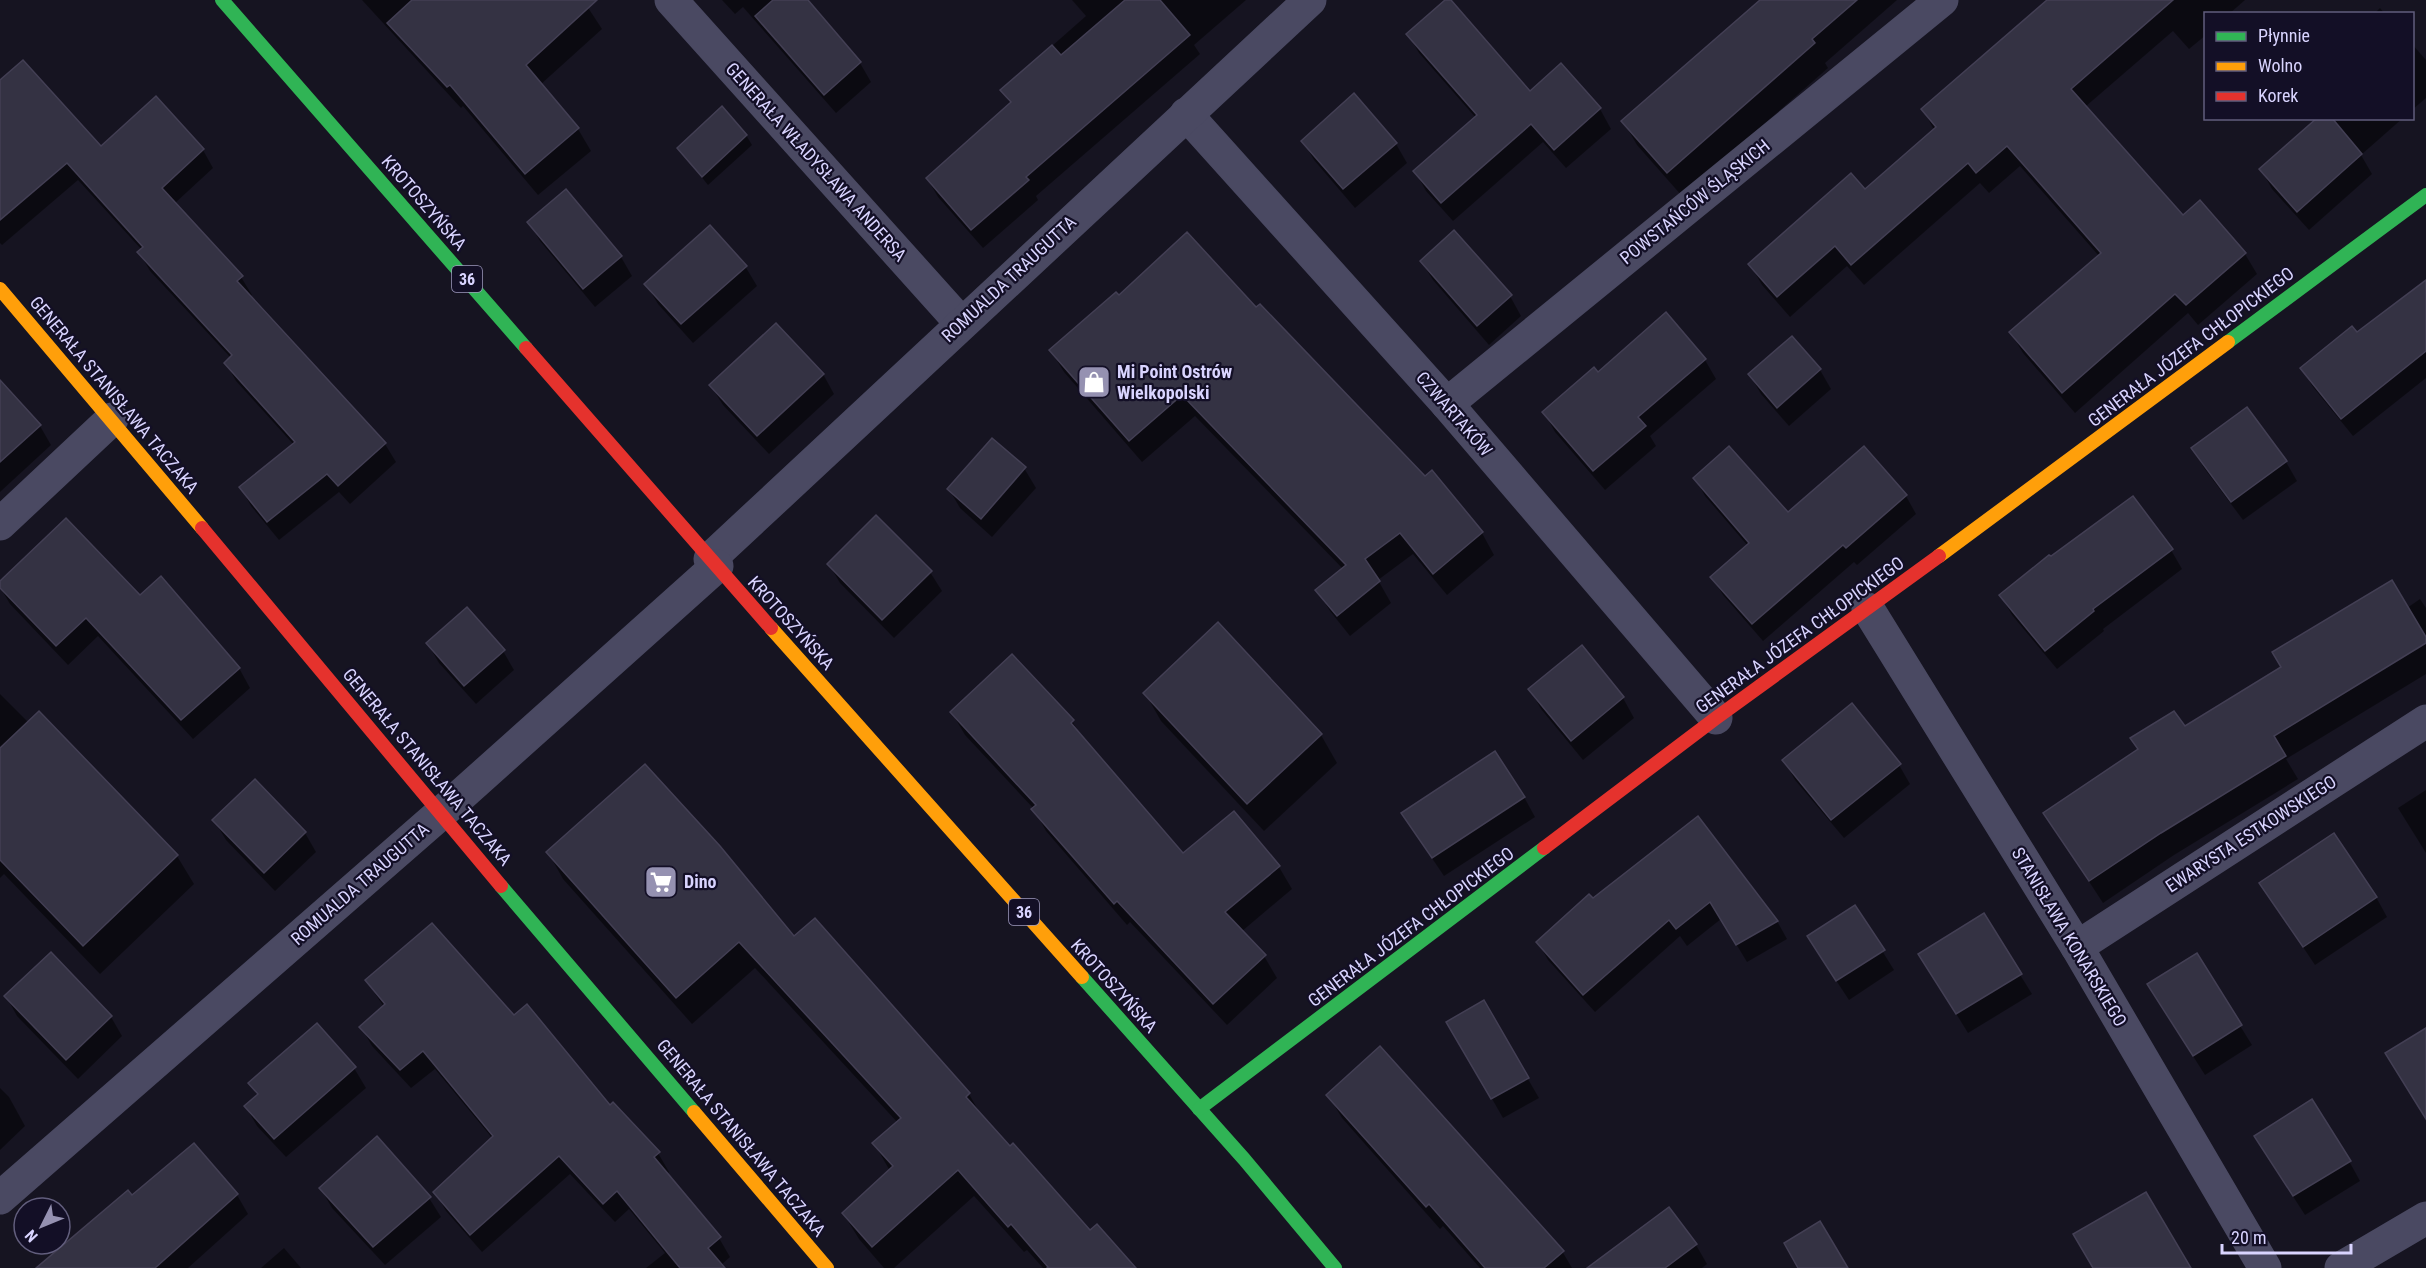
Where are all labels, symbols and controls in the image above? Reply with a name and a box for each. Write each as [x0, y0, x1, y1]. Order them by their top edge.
legend [2204, 12, 2414, 120]
text: Płynnie [2258, 25, 2310, 46]
text: Wolno [2258, 55, 2302, 76]
street label: GENERAŁA WŁADYSŁAWA ANDERSA [722, 58, 912, 266]
text: Korek [2258, 85, 2298, 106]
street label: POWSTAŃCÓW ŚLĄSKICH [1616, 135, 1774, 268]
street label: KROTOSZYŃSKA [377, 151, 472, 255]
street label: ROMUALDA TRAUGUTTA [937, 211, 1081, 346]
street label: GENERAŁA JÓZEFA CHŁOPICKIEGO [2084, 262, 2298, 431]
road number: 36 [452, 266, 482, 292]
street label: GENERAŁA STANISŁAWA TACZAKA [26, 292, 204, 498]
place label: Mi Point Ostrów Wielkopolski [1117, 361, 1233, 403]
shop icon: Mi Point Ostrów Wielkopolski [1076, 364, 1112, 400]
street label: CZWARTAKÓW [1412, 367, 1497, 461]
street label: GENERAŁA JÓZEFA CHŁOPICKIEGO [1692, 552, 1908, 717]
street label: KROTOSZYŃSKA [744, 572, 839, 674]
street label: GENERAŁA STANISŁAWA TACZAKA [339, 664, 517, 870]
street label: EWARYSTA ESTKOWSKIEGO [2161, 770, 2340, 897]
street label: ROMUALDA TRAUGUTTA [287, 818, 433, 949]
street label: GENERAŁA JÓZEFA CHŁOPICKIEGO [1304, 842, 1518, 1011]
street label: STANISŁAWA KONARSKIEGO [2008, 843, 2131, 1030]
supermarket icon: Dino [643, 864, 679, 900]
place label: Dino [684, 871, 717, 892]
road number: 36 [1009, 899, 1039, 925]
street label: KROTOSZYŃSKA [1067, 935, 1162, 1037]
street label: GENERAŁA STANISŁAWA TACZAKA [653, 1035, 831, 1241]
north arrow [12, 1196, 72, 1256]
scale bar [2222, 1217, 2351, 1255]
text: N [21, 1226, 42, 1246]
text: 20 m [2231, 1227, 2266, 1248]

